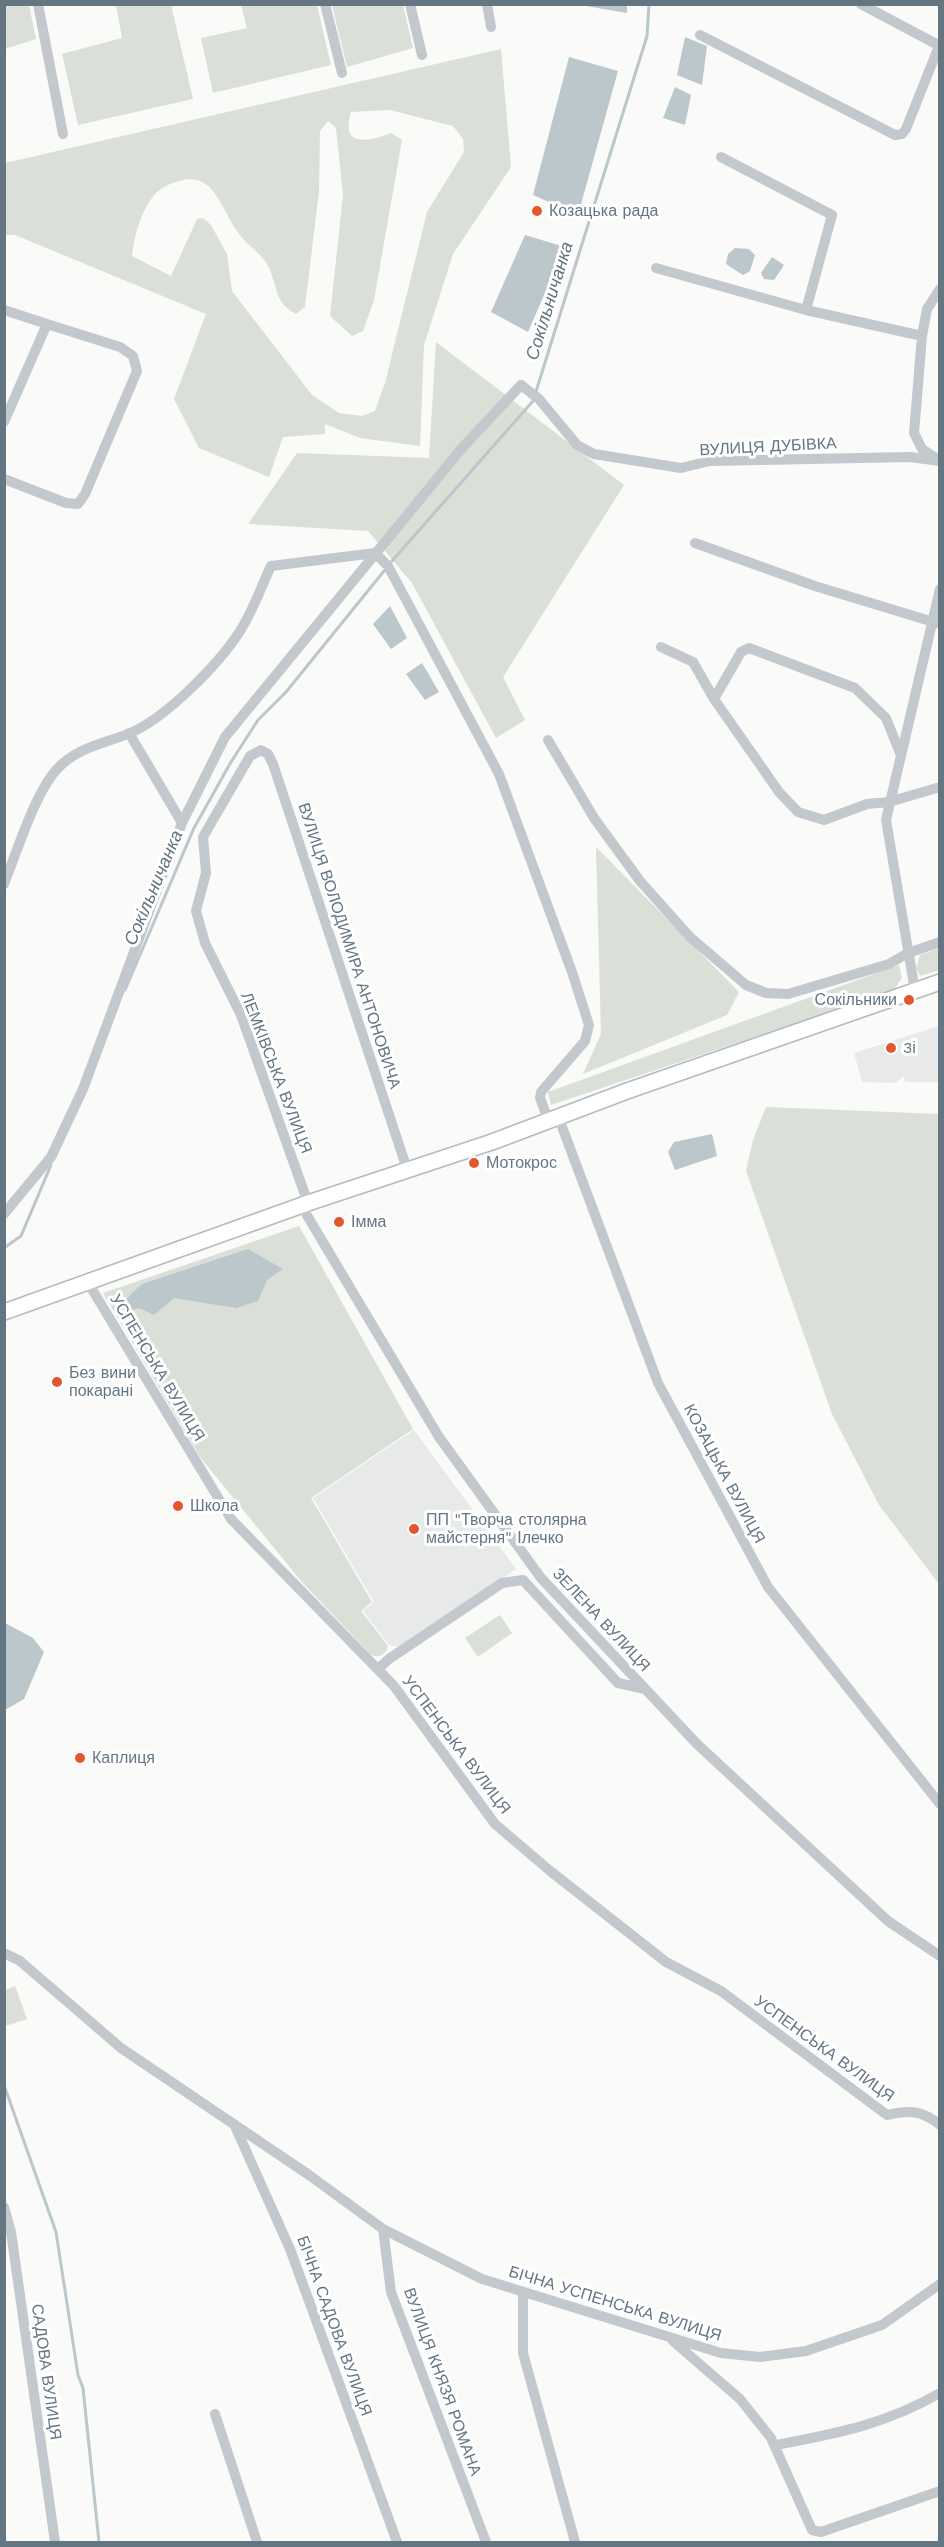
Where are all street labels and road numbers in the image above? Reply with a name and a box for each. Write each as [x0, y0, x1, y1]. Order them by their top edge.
street label: ВУЛИЦЯ ДУБІВКА [699, 434, 837, 460]
street label: ВУЛИЦЯ ВОЛОДИМИРА АНТОНОВИЧА [294, 800, 404, 1092]
street label: ЛЕМКІВСЬКА ВУЛИЦЯ [236, 990, 316, 1156]
street label: УСПЕНСЬКА ВУЛИЦЯ [105, 1291, 209, 1445]
street label: КОЗАЦЬКА ВУЛИЦЯ [679, 1401, 769, 1547]
street label: ЗЕЛЕНА ВУЛИЦЯ [548, 1564, 654, 1676]
street label: УСПЕНСЬКА ВУЛИЦЯ [398, 1672, 514, 1818]
street label: УСПЕНСЬКА ВУЛИЦЯ [750, 1992, 898, 2106]
street label: БІЧНА САДОВА ВУЛИЦЯ [292, 2233, 376, 2419]
street label: БІЧНА УСПЕНСЬКА ВУЛИЦЯ [506, 2262, 724, 2346]
street label: ВУЛИЦЯ КНЯЗЯ РОМАНА [399, 2285, 485, 2479]
street label: САДОВА ВУЛИЦЯ [27, 2303, 65, 2441]

